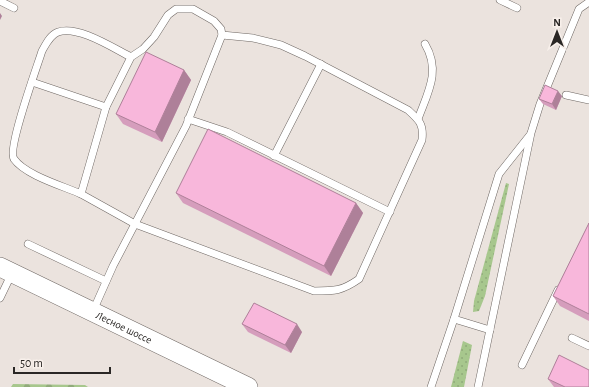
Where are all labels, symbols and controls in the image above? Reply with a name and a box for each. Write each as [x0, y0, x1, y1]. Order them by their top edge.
north arrow [537, 12, 577, 52]
text: N [553, 17, 561, 28]
street label: Лесное шоссе [94, 309, 154, 345]
scale bar [14, 349, 110, 375]
text: 50 m [20, 357, 43, 369]

